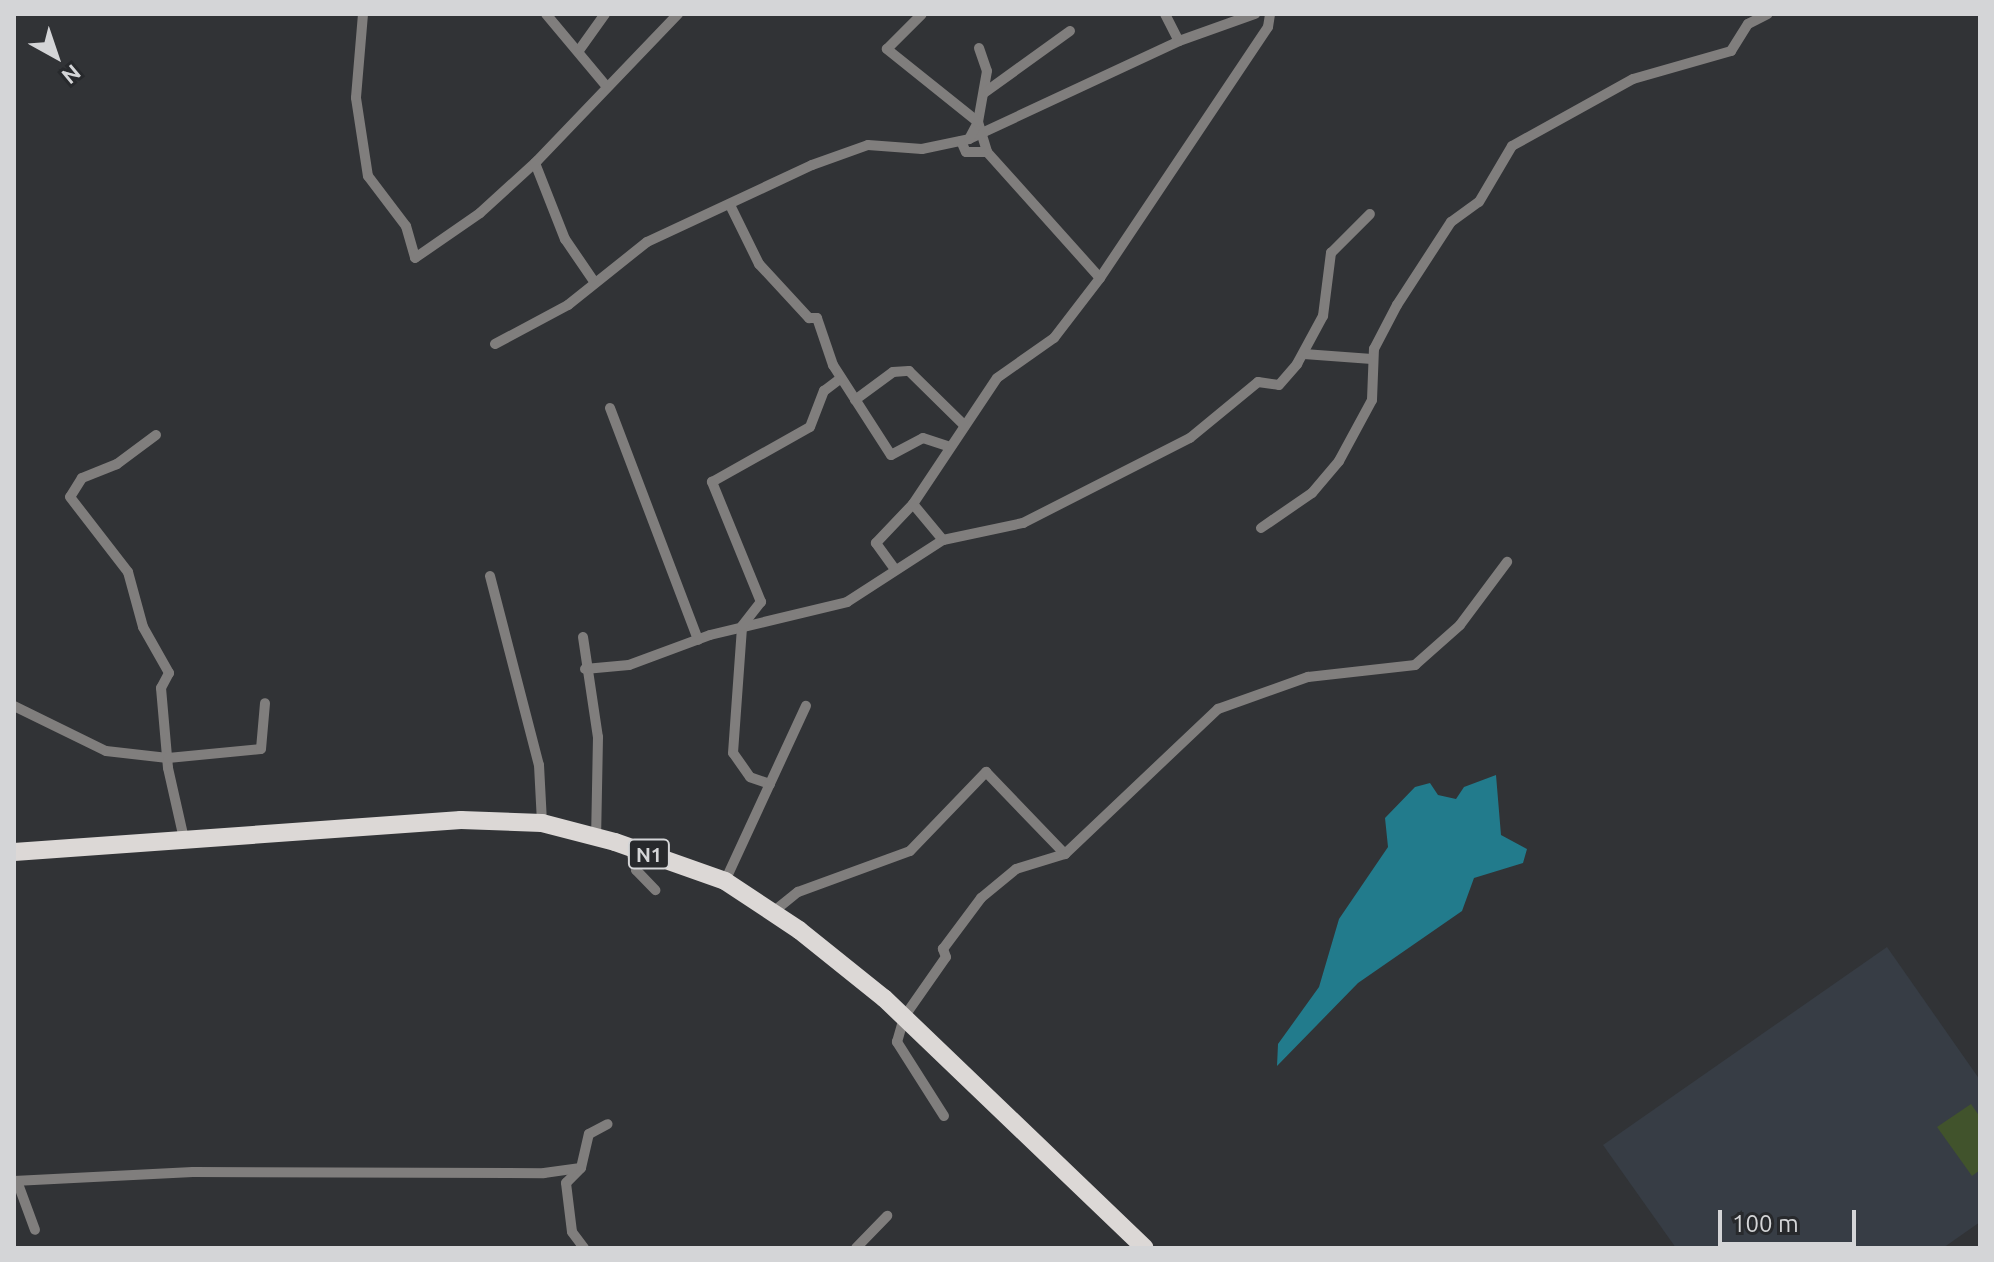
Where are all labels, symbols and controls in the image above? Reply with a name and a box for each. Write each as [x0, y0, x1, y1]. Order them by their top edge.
north arrow [16, 16, 96, 96]
text: N [57, 60, 86, 90]
road number: N1 [627, 838, 671, 870]
scale bar [1722, 1194, 1860, 1244]
text: 100 m [1732, 1210, 1799, 1237]

